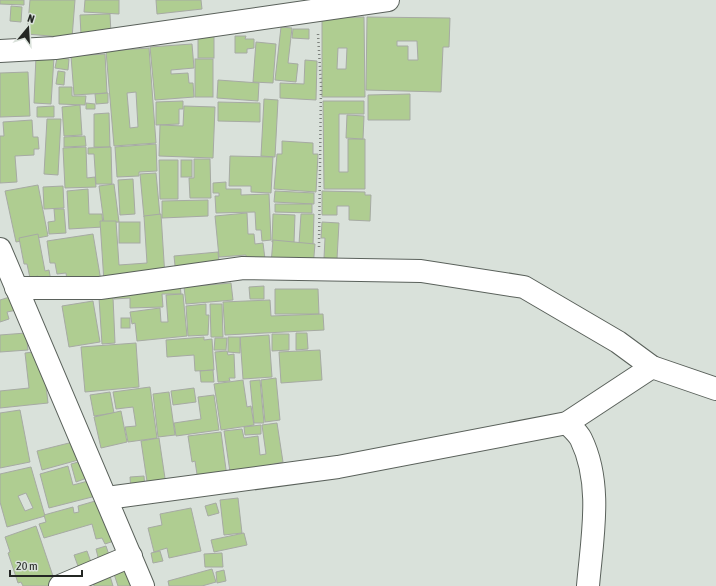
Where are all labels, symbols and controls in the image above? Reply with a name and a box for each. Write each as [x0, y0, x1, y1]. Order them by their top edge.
north arrow [8, 8, 48, 48]
text: N [26, 12, 36, 25]
scale bar [10, 552, 82, 578]
text: 20 m [16, 559, 38, 573]

